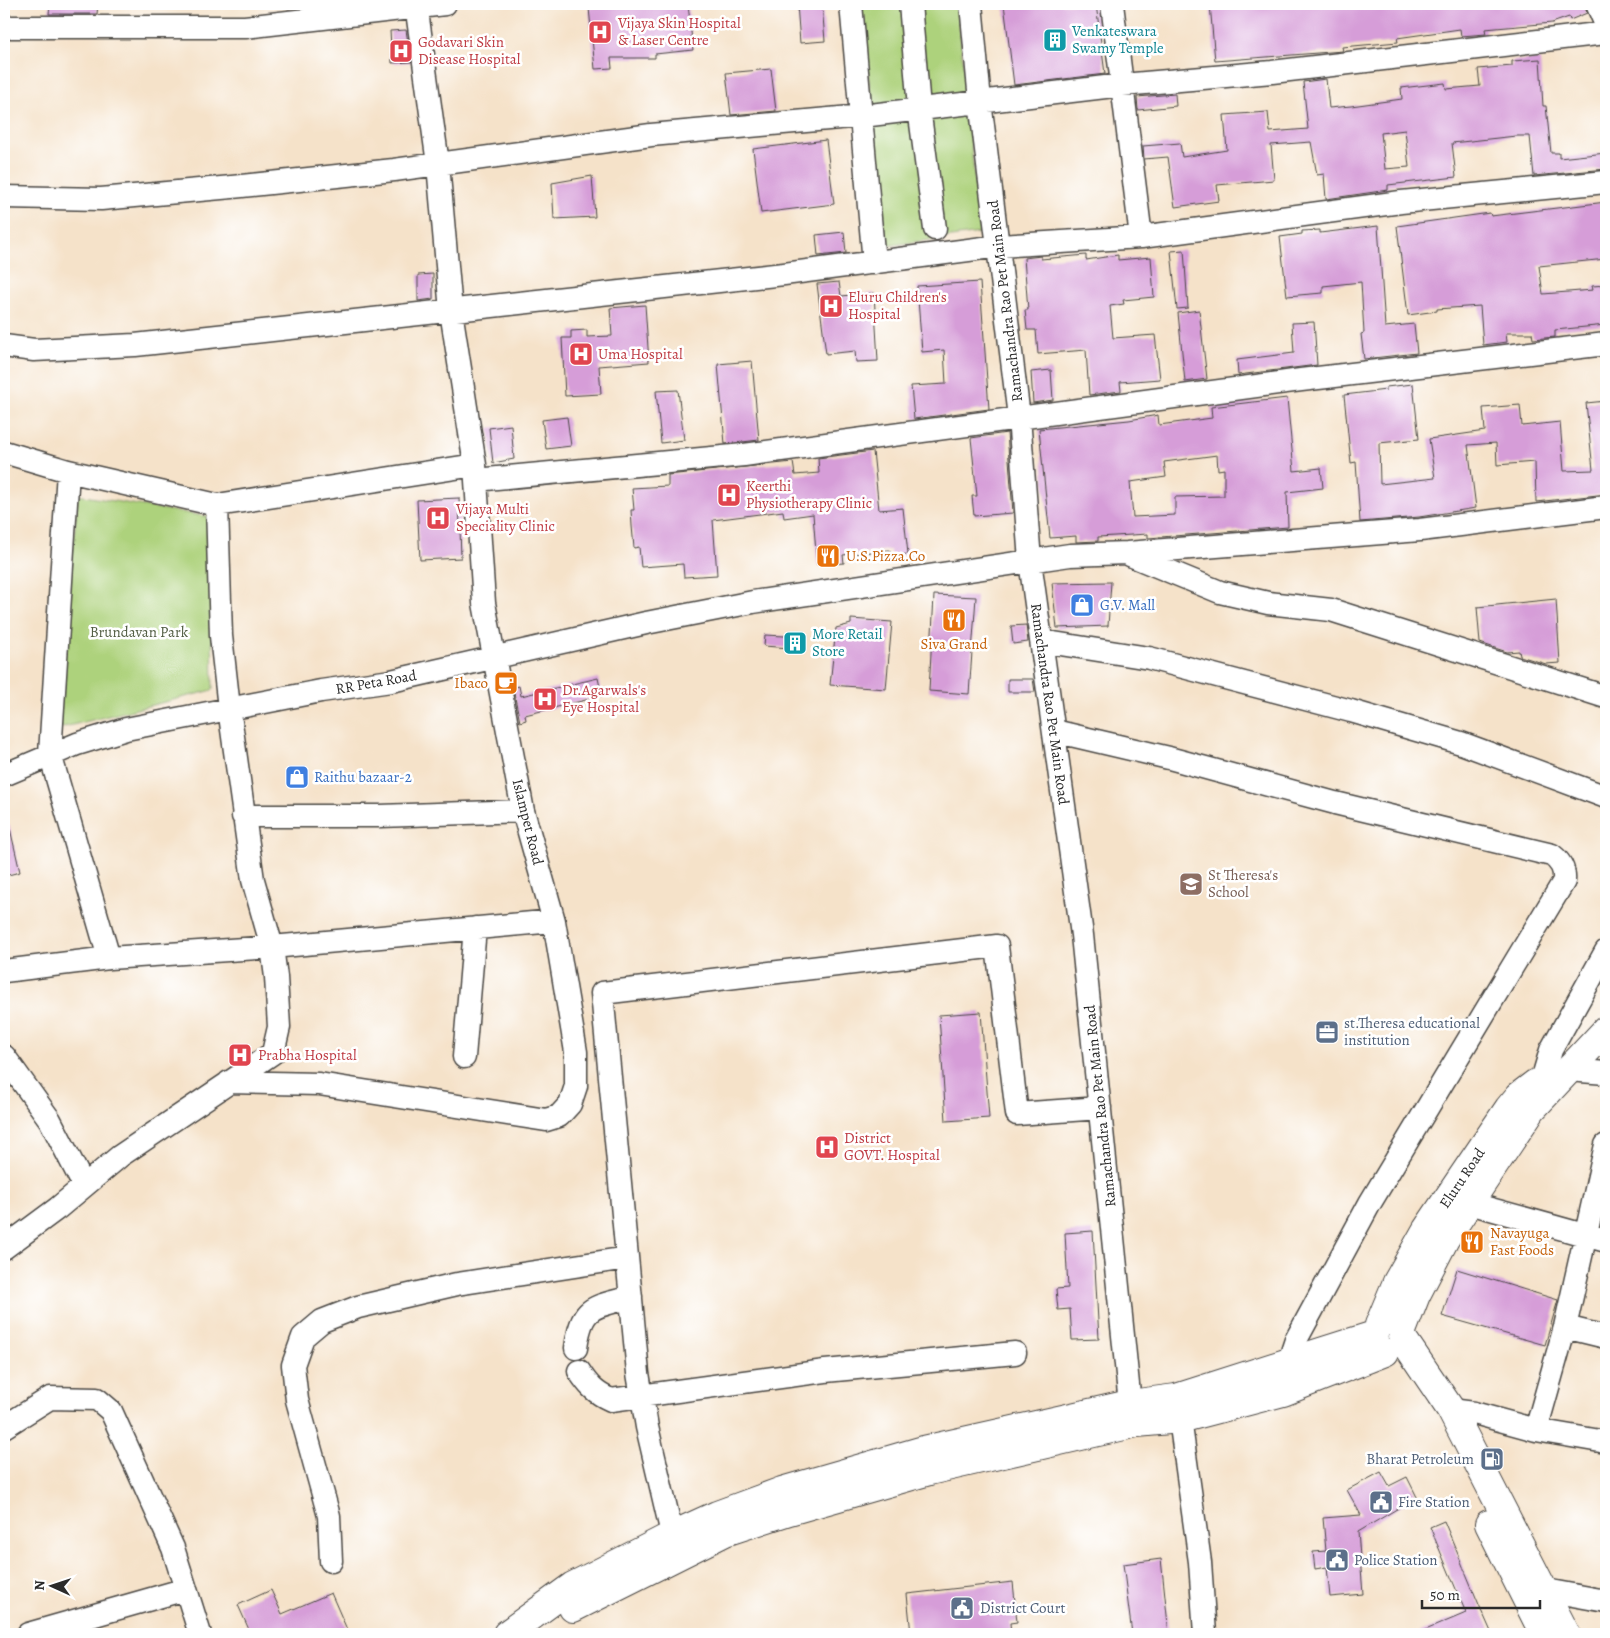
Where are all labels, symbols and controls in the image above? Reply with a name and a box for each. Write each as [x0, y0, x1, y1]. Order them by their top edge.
place label: Vijaya Skin Hospital & Laser Centre [617, 13, 741, 50]
hospital icon: Vijaya Skin Hospital & Laser Centre [587, 19, 613, 45]
place label: Venkateswara Swamy Temple [1071, 21, 1164, 58]
building icon: Venkateswara Swamy Temple [1042, 27, 1068, 53]
place label: Godavari Skin Disease Hospital [418, 32, 521, 69]
hospital icon: Godavari Skin Disease Hospital [388, 38, 414, 64]
street label: Ramachandra Rao Pet Main Road [983, 198, 1027, 403]
place label: Eluru Children's Hospital [848, 287, 947, 324]
hospital icon: Eluru Children's Hospital [818, 293, 844, 319]
hospital icon: Uma Hospital [568, 341, 594, 367]
place label: Uma Hospital [598, 344, 683, 364]
place label: Keerthi Physiotherapy Clinic [746, 476, 872, 513]
hospital icon: Keerthi Physiotherapy Clinic [716, 482, 742, 508]
place label: Vijaya Multi Speciality Clinic [455, 499, 555, 536]
hospital icon: Vijaya Multi Speciality Clinic [425, 505, 451, 531]
restaurant icon: U.S.Pizza.Co [815, 543, 841, 569]
place label: U.S.Pizza.Co [846, 546, 925, 566]
shop icon: G.V. Mall [1069, 592, 1095, 618]
place label: G.V. Mall [1100, 595, 1155, 615]
street label: Ramachandra Rao Pet Main Road [1026, 602, 1074, 807]
restaurant icon: Siva Grand [941, 607, 967, 633]
park label: Brundavan Park [90, 622, 189, 642]
place label: More Retail Store [812, 624, 883, 661]
building icon: More Retail Store [782, 630, 808, 656]
place label: Siva Grand [921, 634, 988, 654]
street label: RR Peta Road [334, 665, 419, 699]
cafe icon: Ibaco [493, 670, 519, 696]
place label: Ibaco [454, 673, 488, 693]
place label: Dr.Agarwals's Eye Hospital [562, 680, 646, 717]
hospital icon: Dr.Agarwals's Eye Hospital [532, 686, 558, 712]
shop icon: Raithu bazaar-2 [284, 764, 310, 790]
place label: Raithu bazaar-2 [314, 767, 412, 787]
street label: Islampet Road [508, 777, 549, 868]
place label: St Theresa's School [1208, 865, 1278, 902]
school or university icon: St Theresa's School [1178, 871, 1204, 897]
street label: Ramachandra Rao Pet Main Road [1079, 1003, 1121, 1208]
place label: st.Theresa educational institution [1344, 1013, 1480, 1050]
office icon: st.Theresa educational institution [1314, 1019, 1340, 1045]
hospital icon: Prabha Hospital [227, 1042, 253, 1068]
place label: Prabha Hospital [258, 1045, 357, 1065]
place label: District GOVT. Hospital [844, 1128, 940, 1165]
hospital icon: District GOVT. Hospital [814, 1134, 840, 1160]
street label: Eluru Road [1435, 1143, 1490, 1212]
place label: Navayuga Fast Foods [1490, 1223, 1554, 1260]
restaurant icon: Navayuga Fast Foods [1459, 1229, 1485, 1255]
fuel station icon: Bharat Petroleum [1479, 1446, 1505, 1472]
place label: Bharat Petroleum [1366, 1449, 1475, 1469]
public building icon: Fire Station [1368, 1489, 1394, 1515]
place label: Fire Station [1398, 1492, 1470, 1512]
public building icon: Police Station [1324, 1547, 1350, 1573]
place label: Police Station [1354, 1550, 1438, 1570]
north arrow [28, 1560, 78, 1610]
scale bar [1422, 1578, 1540, 1610]
text: N [30, 1580, 49, 1591]
text: 50 m [1430, 1585, 1460, 1605]
public building icon: District Court [949, 1595, 975, 1621]
place label: District Court [980, 1598, 1065, 1618]

